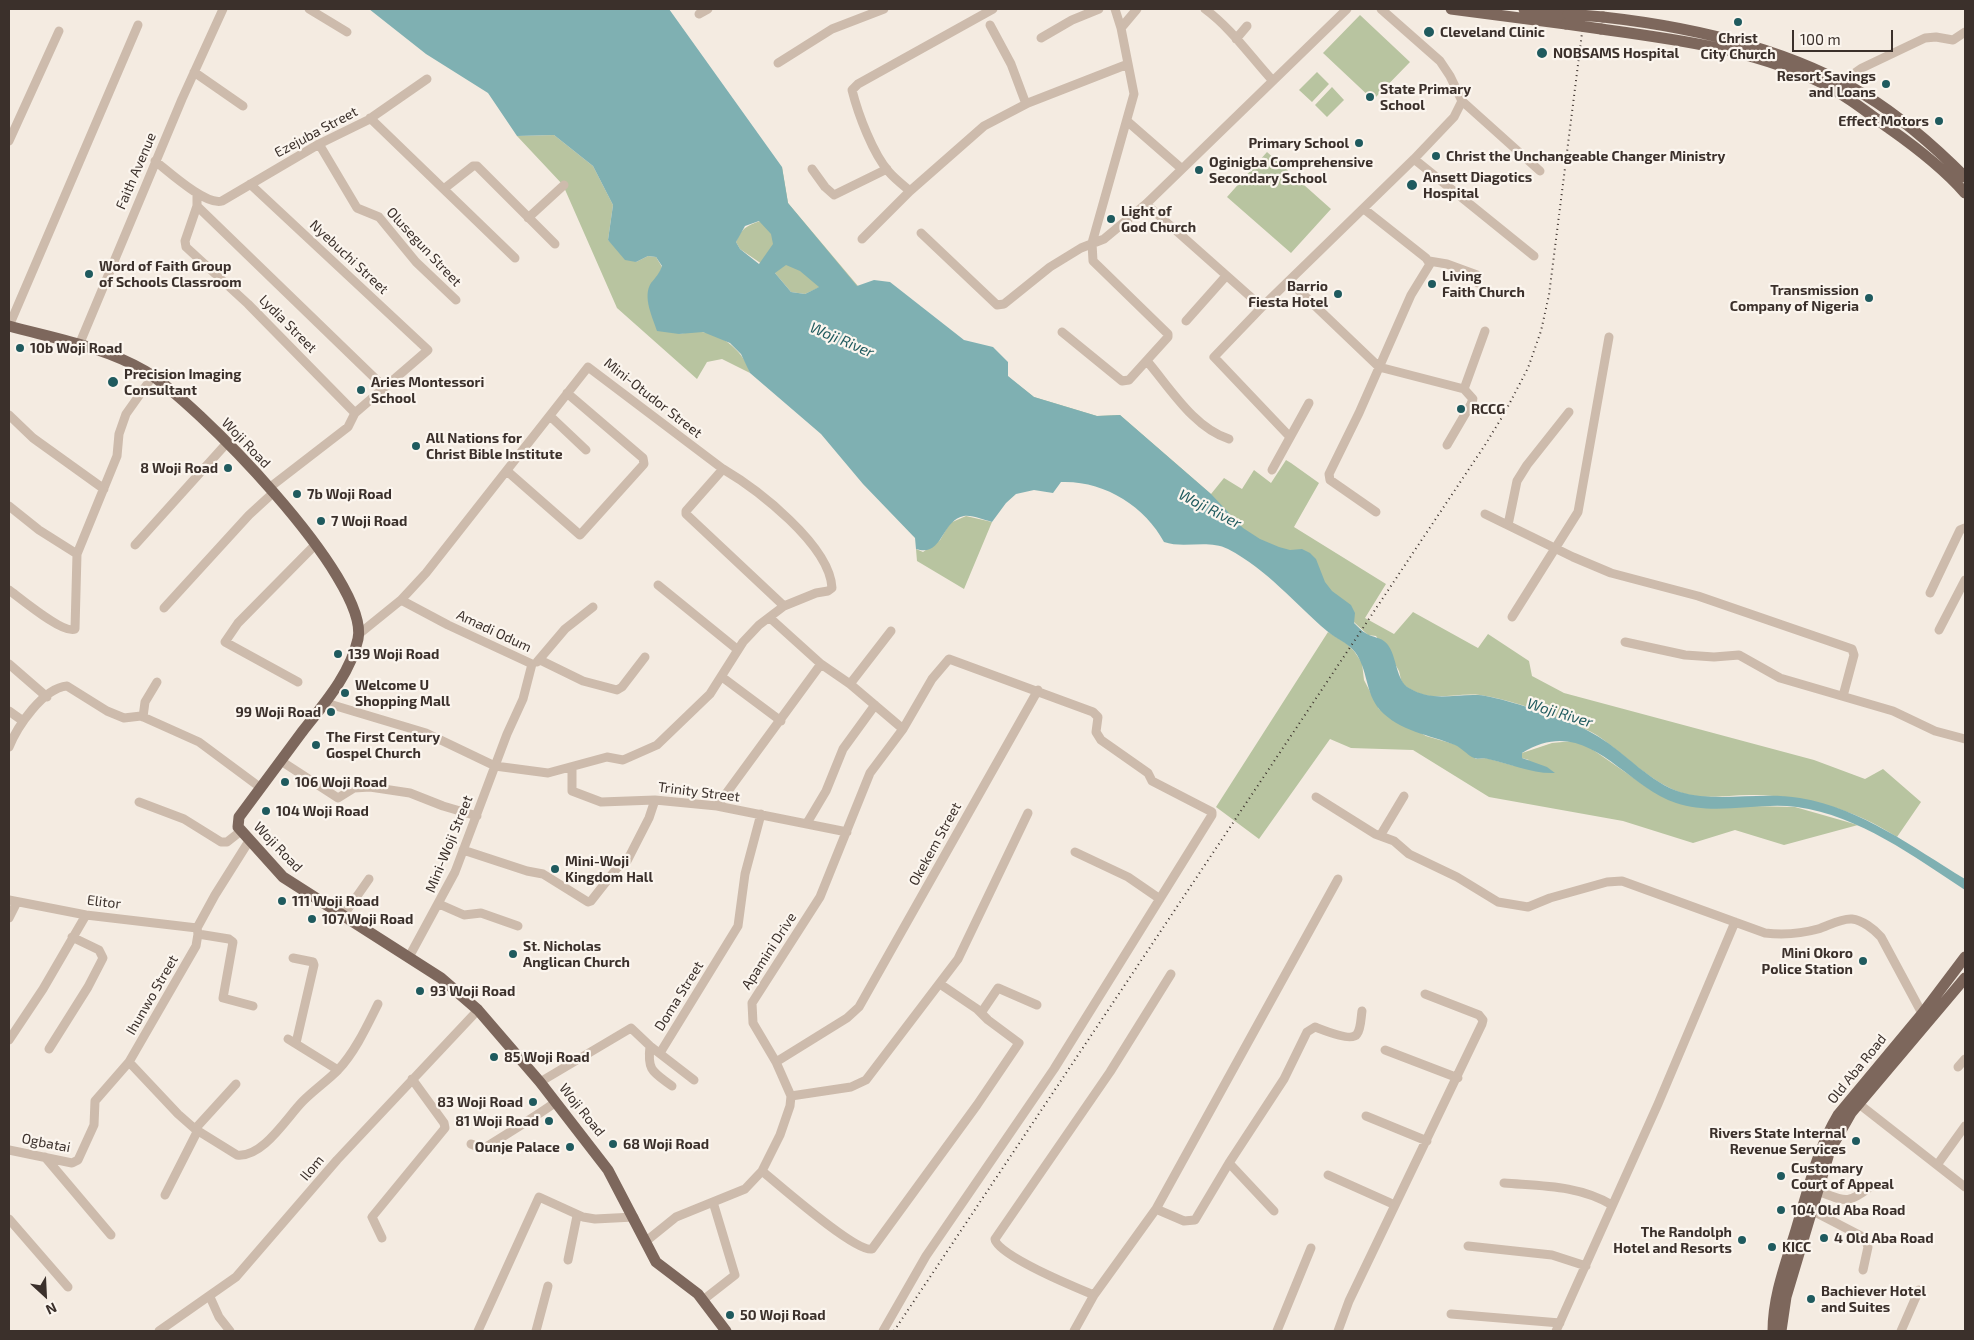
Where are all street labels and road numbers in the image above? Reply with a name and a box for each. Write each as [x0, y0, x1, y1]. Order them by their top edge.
street label: Ezejuba Street [272, 103, 360, 161]
street label: Faith Avenue [112, 130, 160, 212]
street label: Olusegun Street [383, 204, 465, 290]
street label: Nyebuchi Street [306, 216, 392, 298]
street label: Lydia Street [256, 292, 320, 356]
street label: Mini-Otudor Street [601, 354, 705, 442]
street label: Woji Road [218, 414, 274, 472]
street label: Amadi Odum [454, 606, 534, 656]
street label: Trinity Street [657, 779, 741, 805]
street label: Mini-Woji Street [422, 793, 476, 895]
street label: Okekem Street [905, 799, 965, 889]
street label: Woji Road [250, 818, 306, 876]
street label: Elitor [86, 892, 122, 912]
street label: Apamini Drive [738, 909, 800, 993]
street label: Ihunwo Street [122, 952, 182, 1038]
street label: Doma Street [651, 958, 707, 1034]
street label: Old Aba Road [1824, 1031, 1890, 1107]
street label: Woji Road [556, 1080, 608, 1140]
street label: Ogbatai [20, 1130, 72, 1156]
street label: Ilom [297, 1152, 327, 1184]

